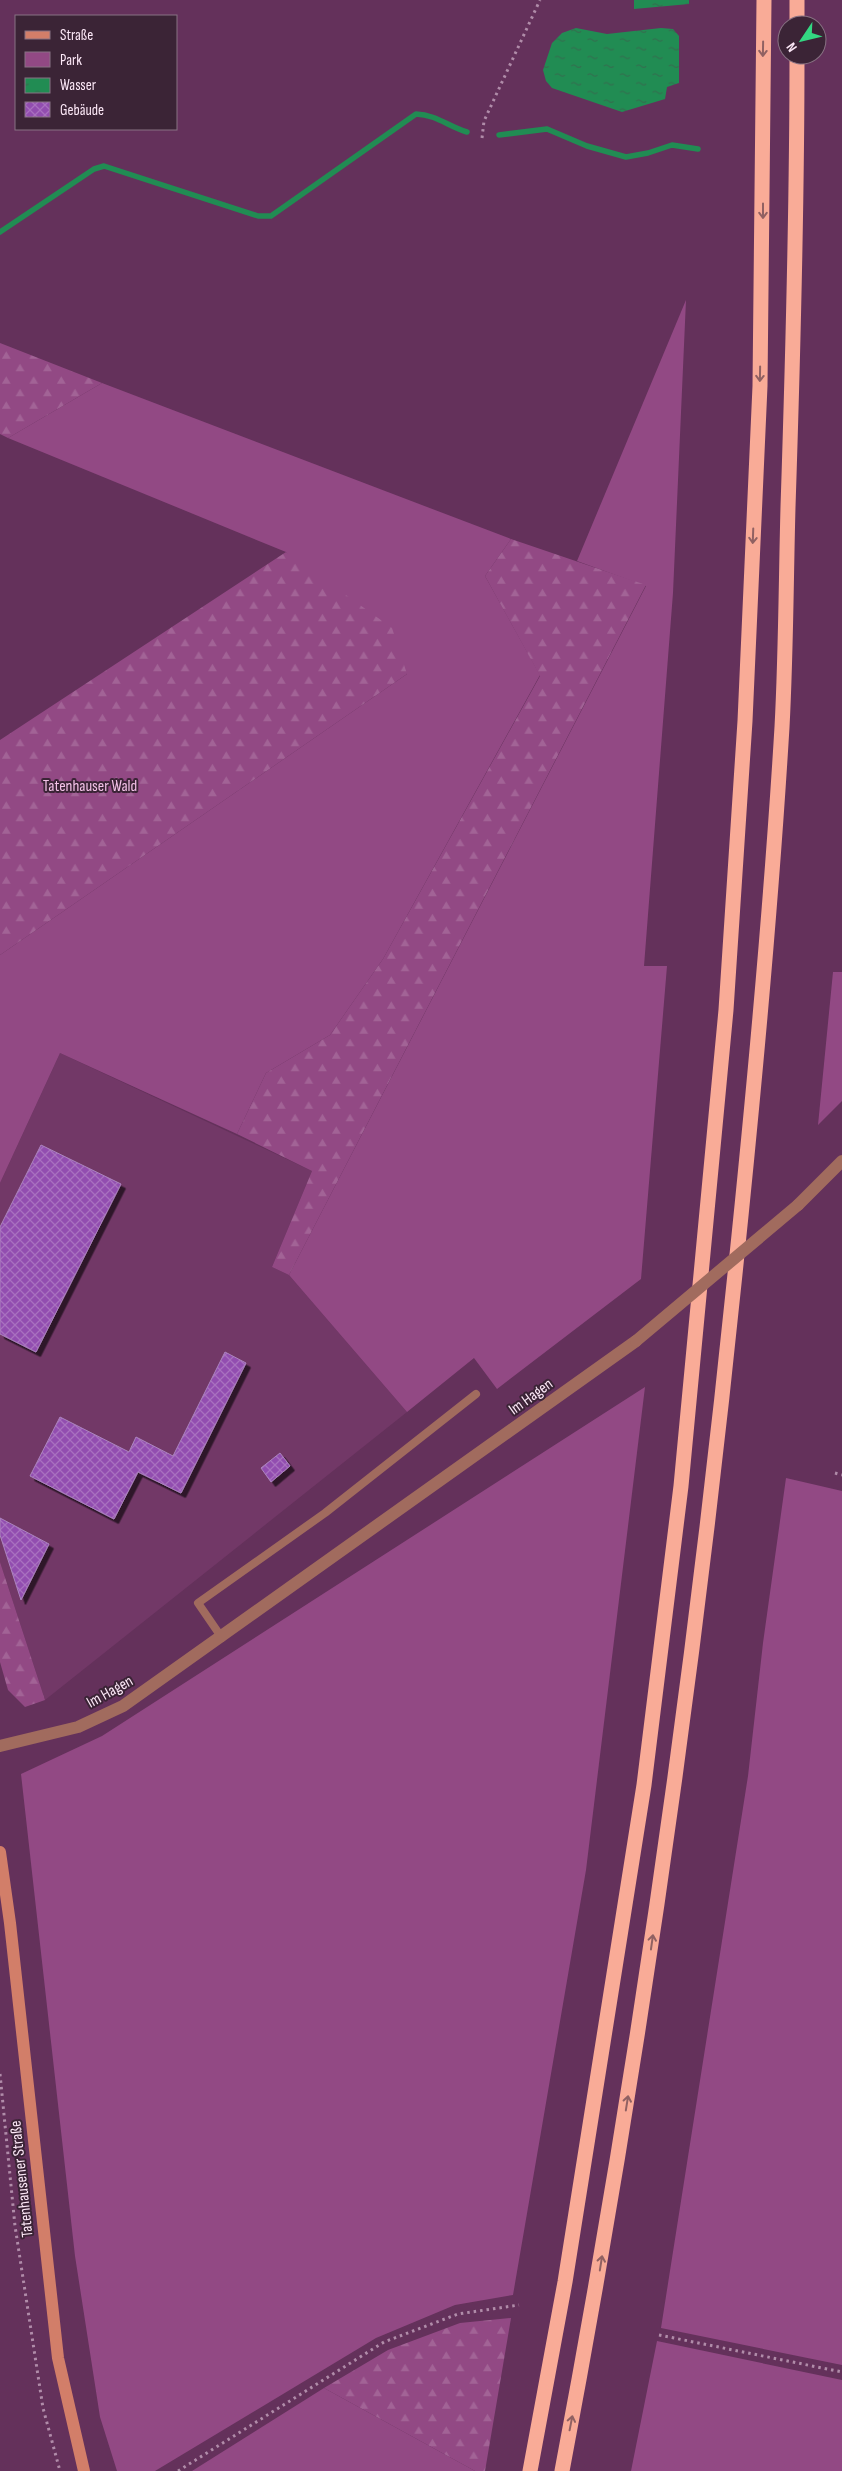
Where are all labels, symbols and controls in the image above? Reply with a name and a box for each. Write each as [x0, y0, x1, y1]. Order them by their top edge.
legend [15, 15, 178, 130]
north arrow [777, 15, 827, 65]
text: Straße [60, 26, 93, 45]
text: N [783, 39, 801, 55]
one-way arrow [758, 40, 768, 56]
text: Park [60, 51, 82, 70]
text: Wasser [60, 76, 97, 95]
text: Gebäude [60, 101, 104, 120]
one-way arrow [758, 202, 768, 219]
one-way arrow [755, 365, 765, 381]
one-way arrow [749, 528, 758, 544]
park label: Tatenhauser Wald [43, 777, 137, 796]
street label: Im Hagen [505, 1375, 557, 1419]
street label: Im Hagen [84, 1672, 136, 1712]
one-way arrow [647, 1935, 657, 1951]
one-way arrow [623, 2095, 633, 2111]
street label: Tatenhausener Straße [6, 2120, 38, 2238]
one-way arrow [596, 2256, 606, 2272]
one-way arrow [567, 2415, 576, 2431]

